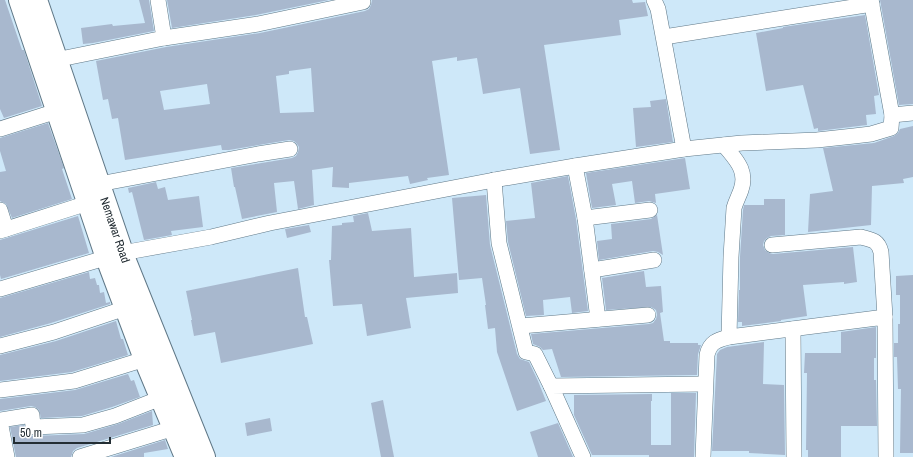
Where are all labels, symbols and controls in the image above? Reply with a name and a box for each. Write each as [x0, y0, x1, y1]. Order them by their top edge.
street label: Nemawar Road [96, 195, 134, 265]
scale bar [14, 419, 110, 445]
text: 50 m [20, 425, 42, 441]

